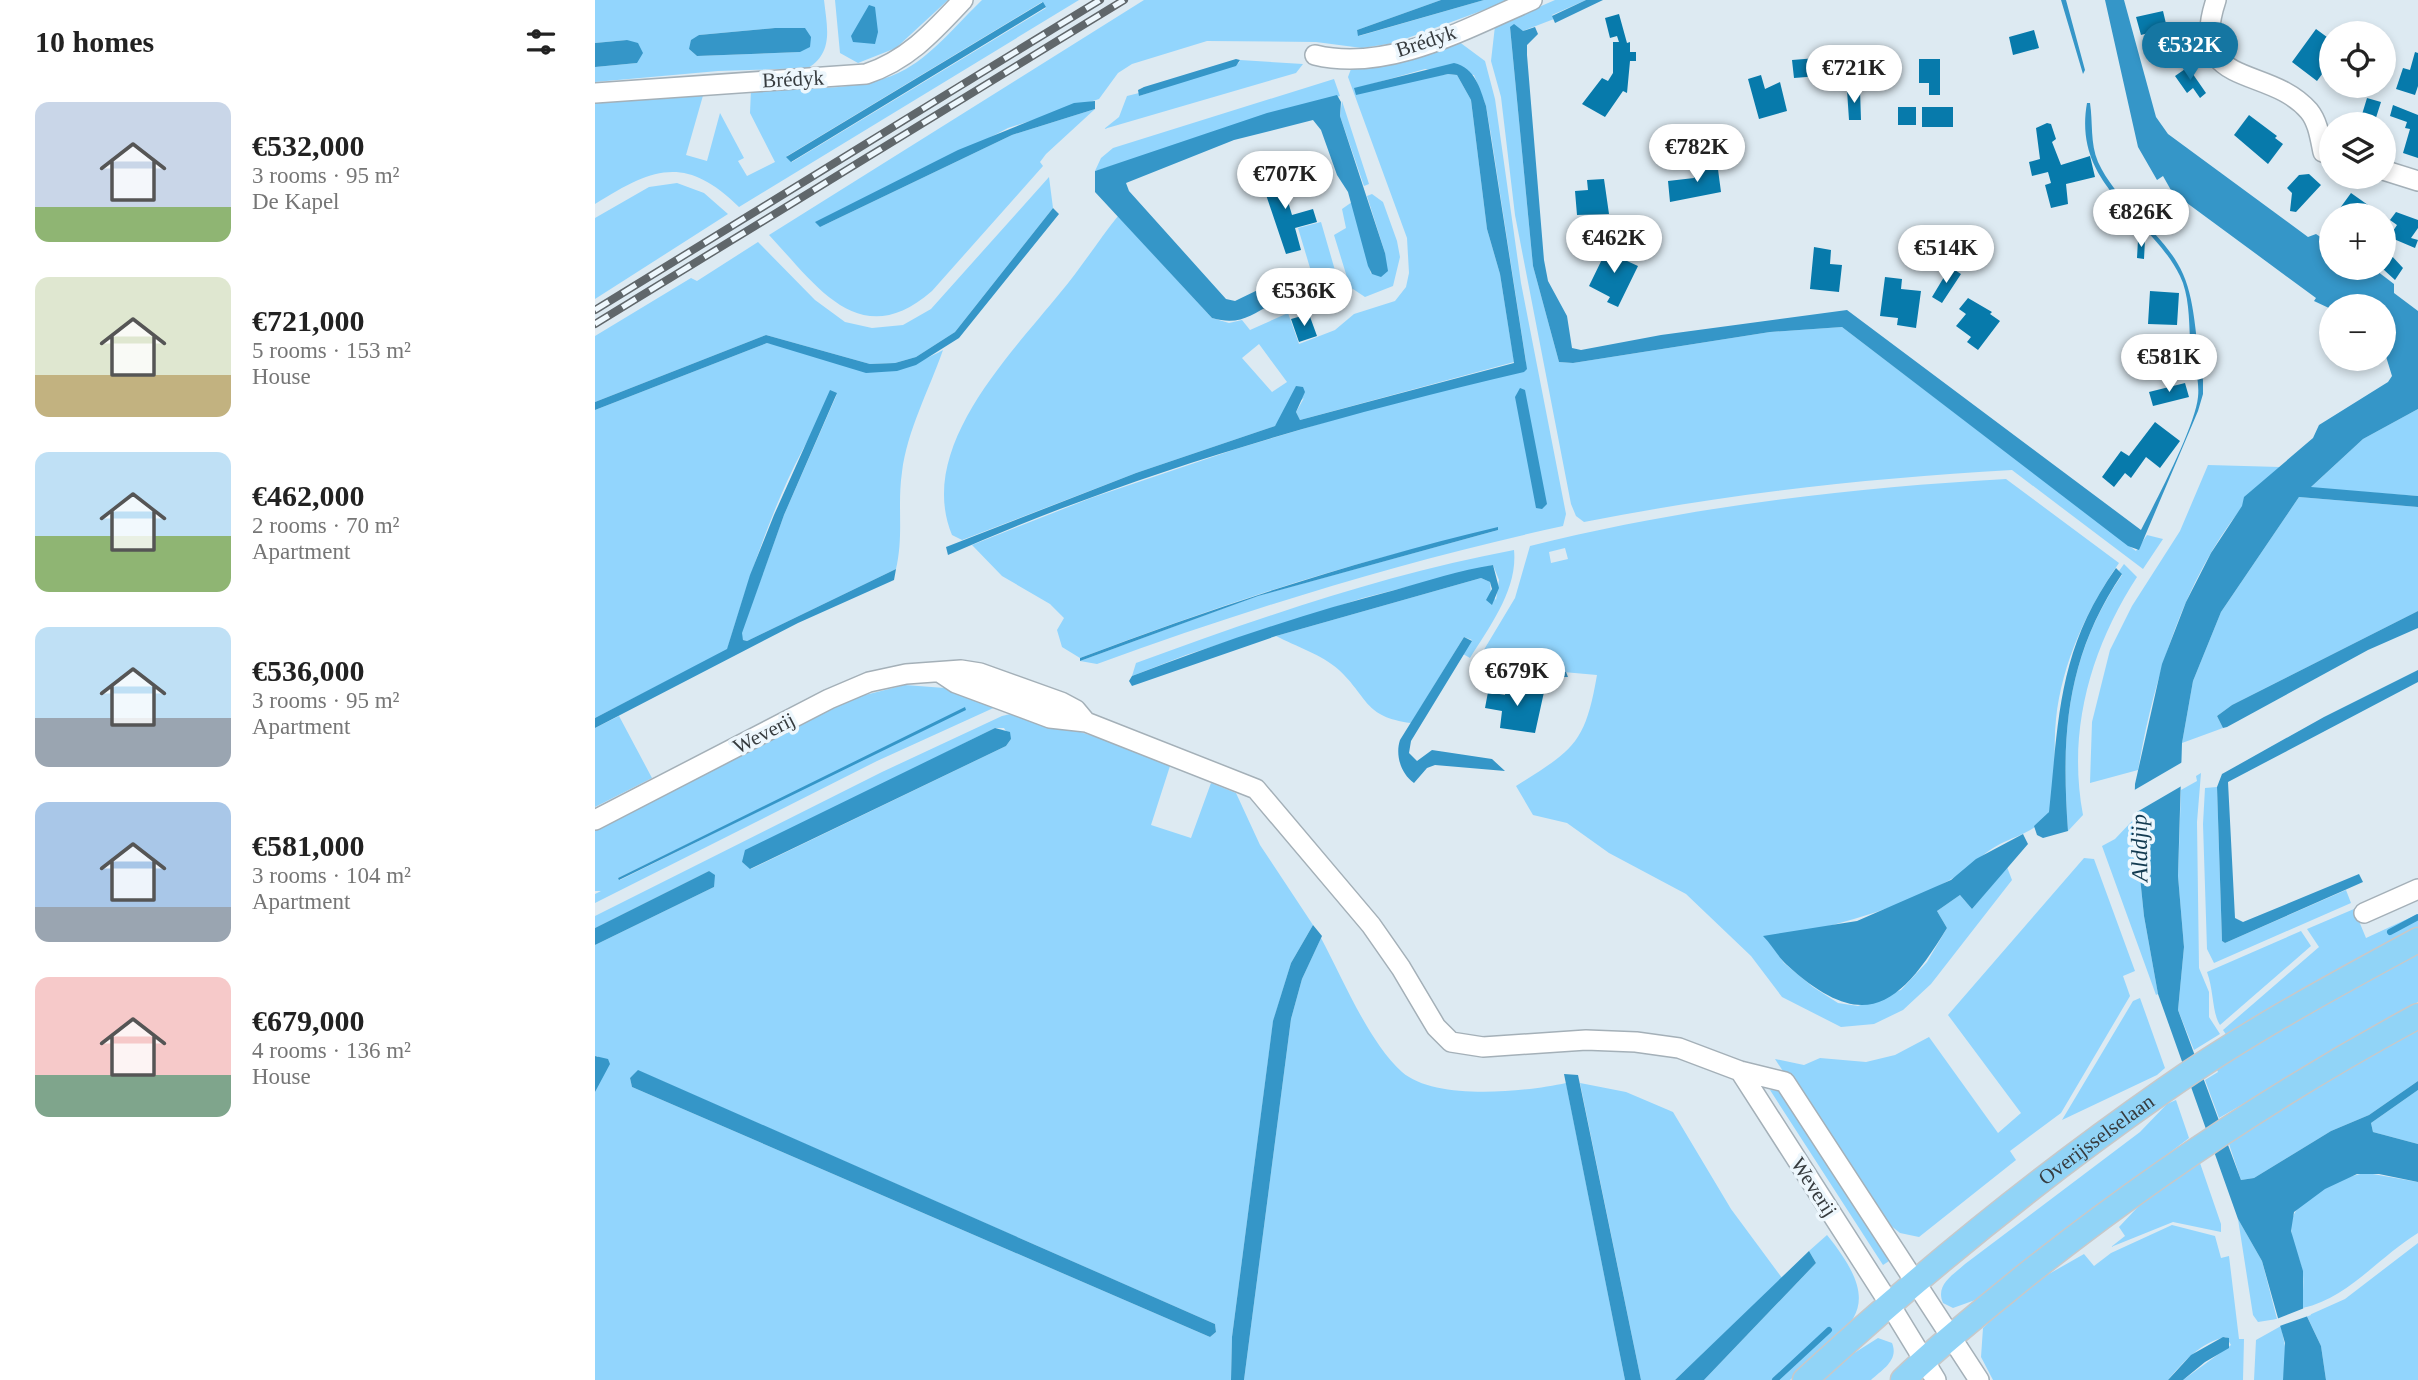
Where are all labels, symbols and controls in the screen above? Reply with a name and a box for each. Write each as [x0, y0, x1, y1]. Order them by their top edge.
street label: Brédyk [1393, 20, 1460, 62]
map controls [2319, 21, 2396, 371]
button: locate [2319, 21, 2396, 98]
pin: €532K [2141, 22, 2239, 82]
icon: filters [522, 23, 560, 61]
text: 10 homes [35, 25, 154, 58]
text: €532K [2158, 32, 2222, 57]
pin: €721K [1805, 46, 1903, 105]
text: €721K [1822, 55, 1886, 80]
street label: Brédyk [762, 65, 825, 93]
button: layers [2319, 112, 2396, 189]
pin: €782K [1648, 124, 1746, 184]
text: €532,000 [252, 129, 365, 162]
icon: home [91, 130, 175, 214]
text: €782K [1665, 134, 1729, 159]
pin: €707K [1236, 152, 1334, 211]
text: €707K [1253, 161, 1317, 186]
text: 3 rooms · 95 m² [252, 163, 399, 188]
text: De Kapel [252, 189, 340, 214]
pin: €826K [2092, 190, 2190, 249]
text: €826K [2109, 199, 2173, 224]
button: + [2319, 203, 2396, 280]
pin: €462K [1565, 216, 1663, 275]
text: €462K [1582, 225, 1646, 250]
pin: €514K [1897, 226, 1995, 285]
text: €514K [1914, 235, 1978, 260]
pin: €536K [1255, 268, 1353, 328]
text: €536K [1272, 278, 1336, 303]
button: − [2319, 294, 2396, 371]
text: €721,000 [252, 304, 365, 337]
icon: home [91, 305, 175, 389]
pin: €581K [2120, 334, 2218, 394]
text: 5 rooms · 153 m² [252, 338, 411, 363]
text: €581K [2137, 344, 2201, 369]
text: House [252, 364, 311, 389]
text: €462,000 [252, 479, 365, 512]
icon: home [91, 480, 175, 564]
text: 2 rooms · 70 m² [252, 513, 399, 538]
text: Apartment [252, 539, 350, 564]
pin: €679K [1468, 648, 1566, 708]
text: €536,000 [252, 654, 365, 687]
icon: home [91, 655, 175, 739]
text: €679K [1485, 658, 1549, 683]
text: 3 rooms · 95 m² [252, 688, 399, 713]
street label: Weverij [729, 707, 799, 759]
text: Apartment [252, 714, 350, 739]
water label: Alddjip [2126, 814, 2153, 884]
text: €581,000 [252, 829, 365, 862]
icon: home [91, 830, 175, 914]
text: 3 rooms · 104 m² [252, 863, 411, 888]
text: Apartment [252, 889, 350, 914]
text: €679,000 [252, 1004, 365, 1037]
icon: home [91, 1005, 175, 1089]
text: 4 rooms · 136 m² [252, 1038, 411, 1063]
text: House [252, 1064, 311, 1089]
street label: Overijsselselaan [2034, 1089, 2159, 1190]
street label: Weverij [1786, 1153, 1842, 1221]

